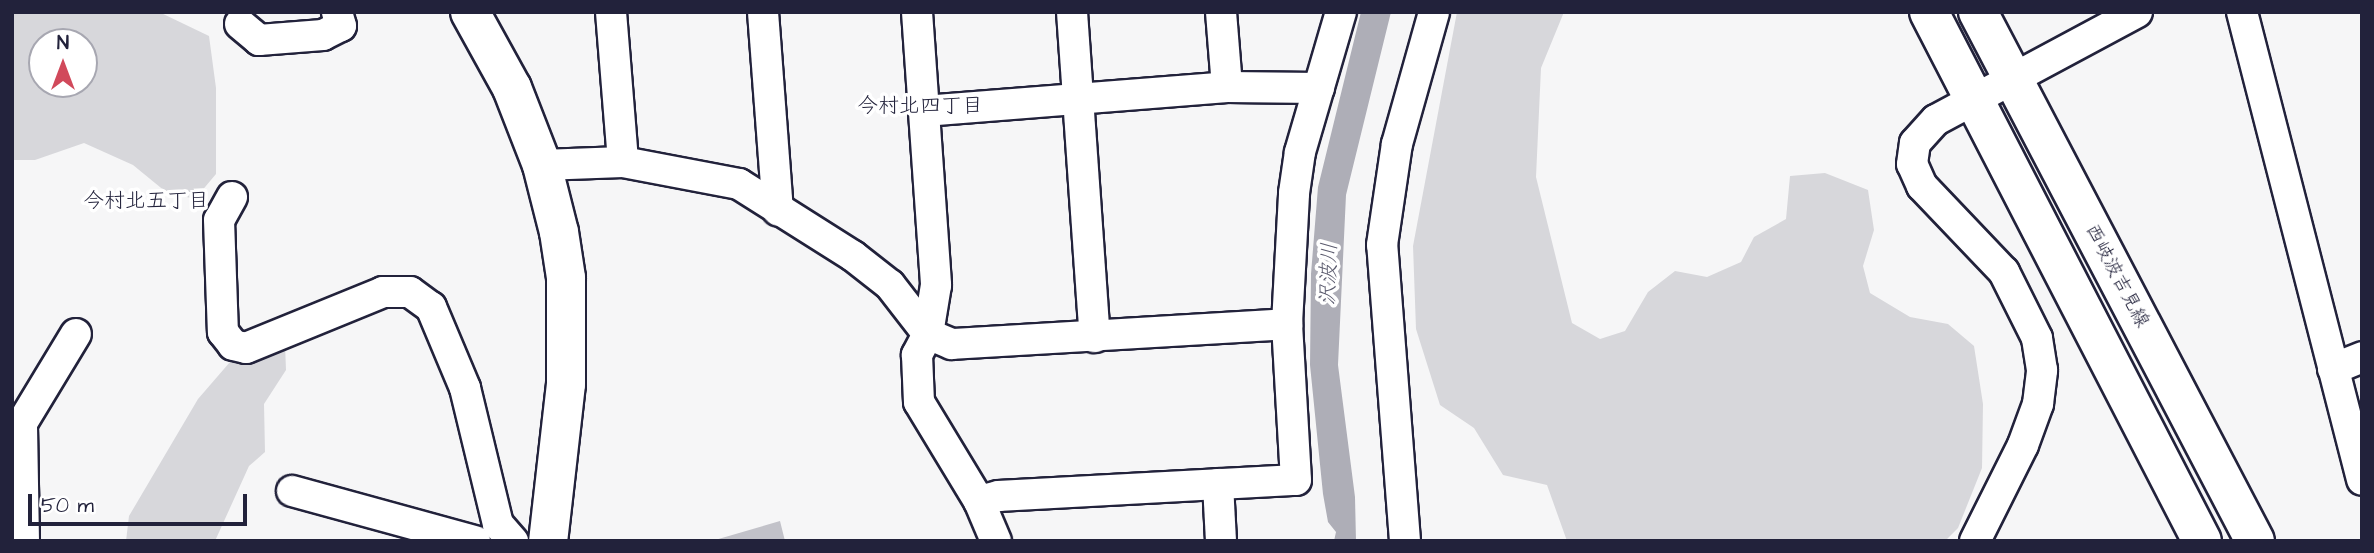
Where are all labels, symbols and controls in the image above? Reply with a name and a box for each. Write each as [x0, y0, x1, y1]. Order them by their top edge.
north arrow [28, 28, 98, 98]
text: N [57, 30, 69, 57]
district label: 今村北四丁目 [857, 93, 983, 119]
district label: 今村北五丁目 [83, 188, 209, 214]
street label: 西岐波吉見線 [2080, 220, 2154, 332]
water label: 沢波川 [1315, 242, 1343, 306]
scale bar [32, 480, 250, 524]
text: 50 m [41, 491, 94, 520]

